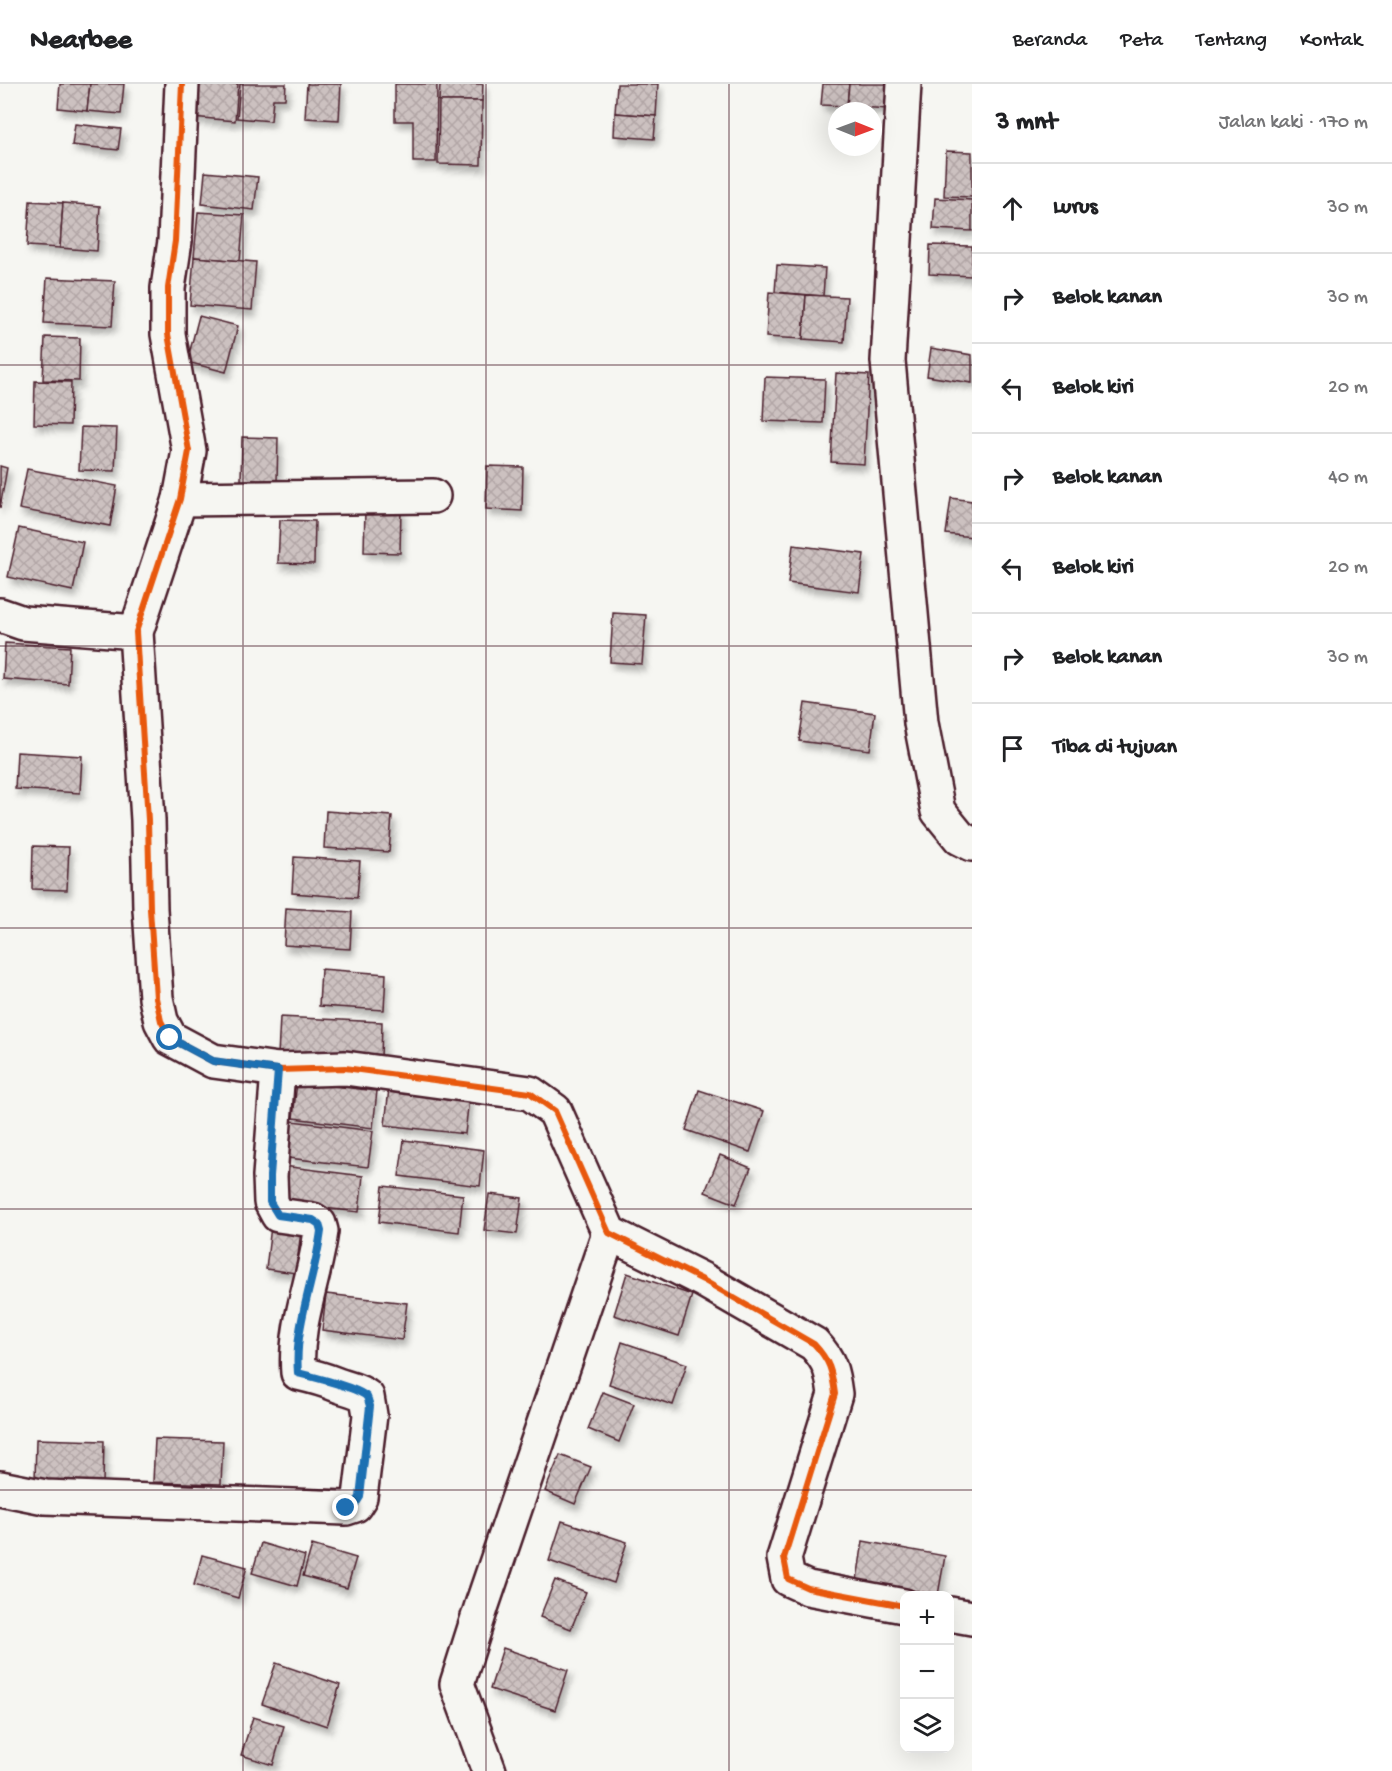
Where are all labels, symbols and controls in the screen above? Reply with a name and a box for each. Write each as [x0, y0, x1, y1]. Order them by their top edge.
text: Nearbee [30, 25, 132, 58]
text: Beranda [1013, 29, 1087, 54]
text: Peta [1120, 29, 1163, 54]
text: Tentang [1196, 29, 1267, 54]
text: Kontak [1300, 29, 1362, 54]
north arrow [828, 102, 882, 156]
text: 3 mnt [996, 108, 1057, 139]
text: Jalan kaki · 170 m [1219, 112, 1368, 135]
icon: ahead [996, 192, 1029, 225]
text: Lurus [1053, 195, 1098, 221]
text: 30 m [1327, 197, 1368, 220]
icon: right [996, 282, 1029, 315]
text: Belok kanan [1053, 285, 1162, 311]
text: 30 m [1327, 287, 1368, 310]
icon: left [996, 372, 1029, 405]
text: Belok kiri [1053, 375, 1134, 401]
text: 20 m [1328, 377, 1368, 400]
icon: right [996, 462, 1029, 495]
text: Belok kanan [1053, 465, 1162, 491]
text: 40 m [1328, 467, 1368, 490]
icon: left [996, 552, 1029, 585]
text: Belok kiri [1053, 555, 1134, 581]
text: 20 m [1328, 557, 1368, 580]
icon: right [996, 642, 1029, 675]
text: Belok kanan [1053, 645, 1162, 671]
text: 30 m [1327, 647, 1368, 670]
icon: arrive [996, 732, 1029, 765]
text: Tiba di tujuan [1053, 735, 1177, 761]
route start [156, 1024, 182, 1050]
route end [332, 1494, 358, 1520]
map controls [900, 1591, 954, 1753]
button: + [900, 1591, 954, 1645]
button: − [900, 1645, 954, 1699]
button: layers [900, 1699, 954, 1753]

